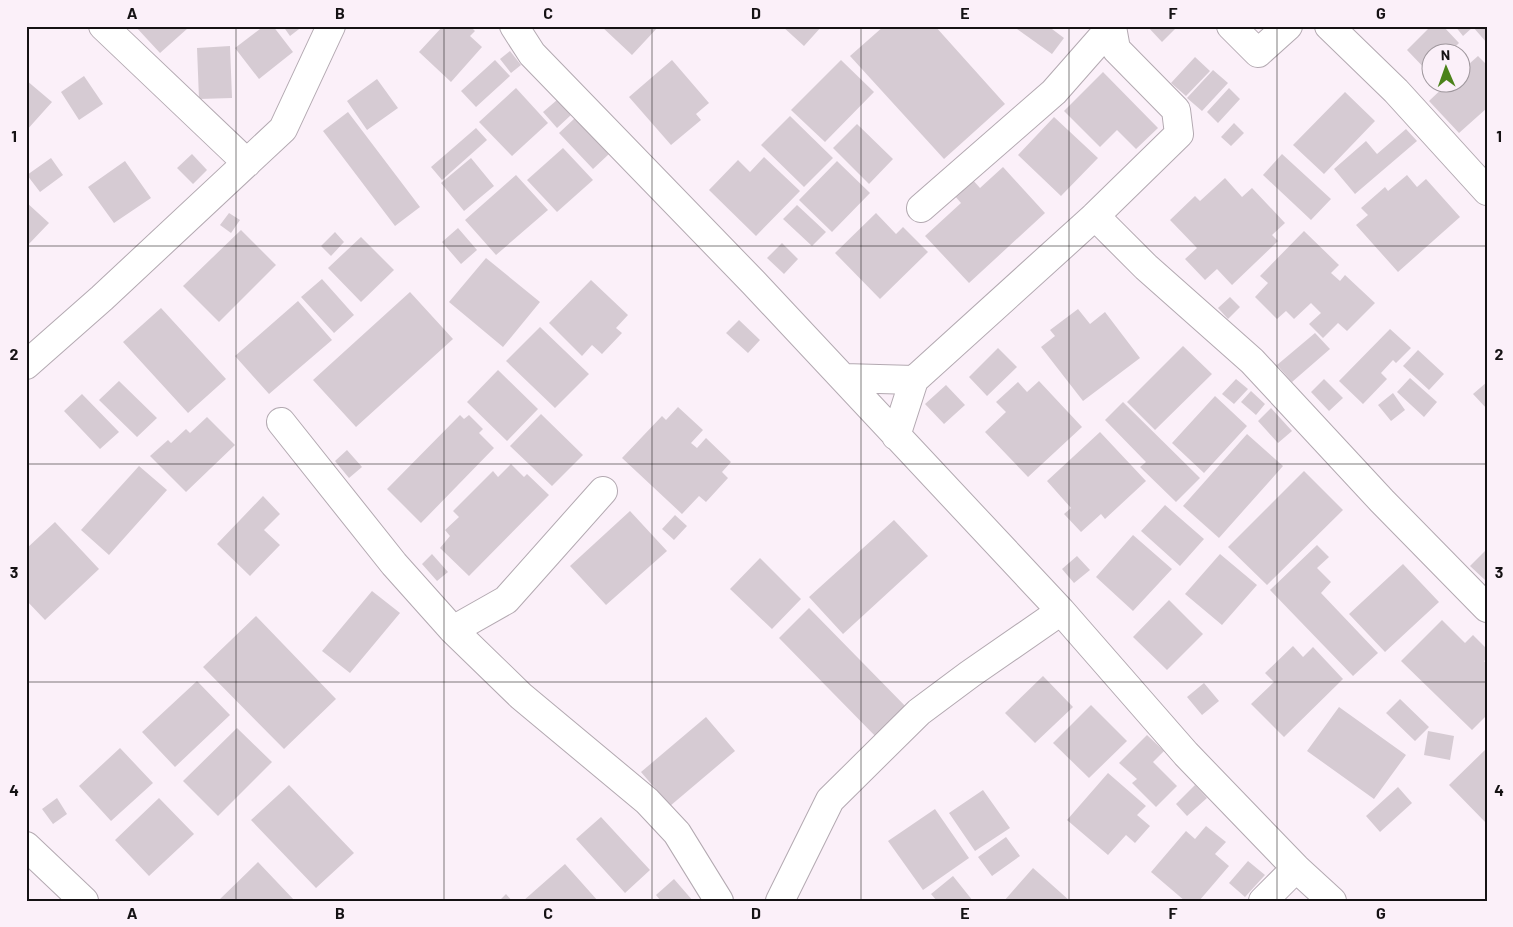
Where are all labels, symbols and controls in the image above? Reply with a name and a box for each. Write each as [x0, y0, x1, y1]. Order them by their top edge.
text: A [127, 3, 138, 22]
text: B [335, 3, 345, 22]
text: C [543, 3, 553, 22]
text: D [751, 3, 761, 22]
text: E [960, 3, 970, 22]
text: F [1169, 3, 1178, 22]
text: G [1376, 3, 1386, 22]
north arrow [1420, 42, 1470, 92]
text: N [1441, 46, 1450, 63]
text: 1 [11, 126, 17, 145]
text: 1 [1496, 126, 1502, 145]
text: 2 [10, 344, 19, 363]
text: 2 [1495, 344, 1504, 363]
text: 3 [10, 562, 18, 581]
text: 3 [1495, 562, 1503, 581]
text: 4 [9, 780, 19, 799]
text: 4 [1494, 780, 1504, 799]
text: A [127, 903, 138, 922]
text: B [335, 903, 345, 922]
text: C [543, 903, 553, 922]
text: D [751, 903, 761, 922]
text: E [960, 903, 970, 922]
text: F [1169, 903, 1178, 922]
text: G [1376, 903, 1386, 922]

